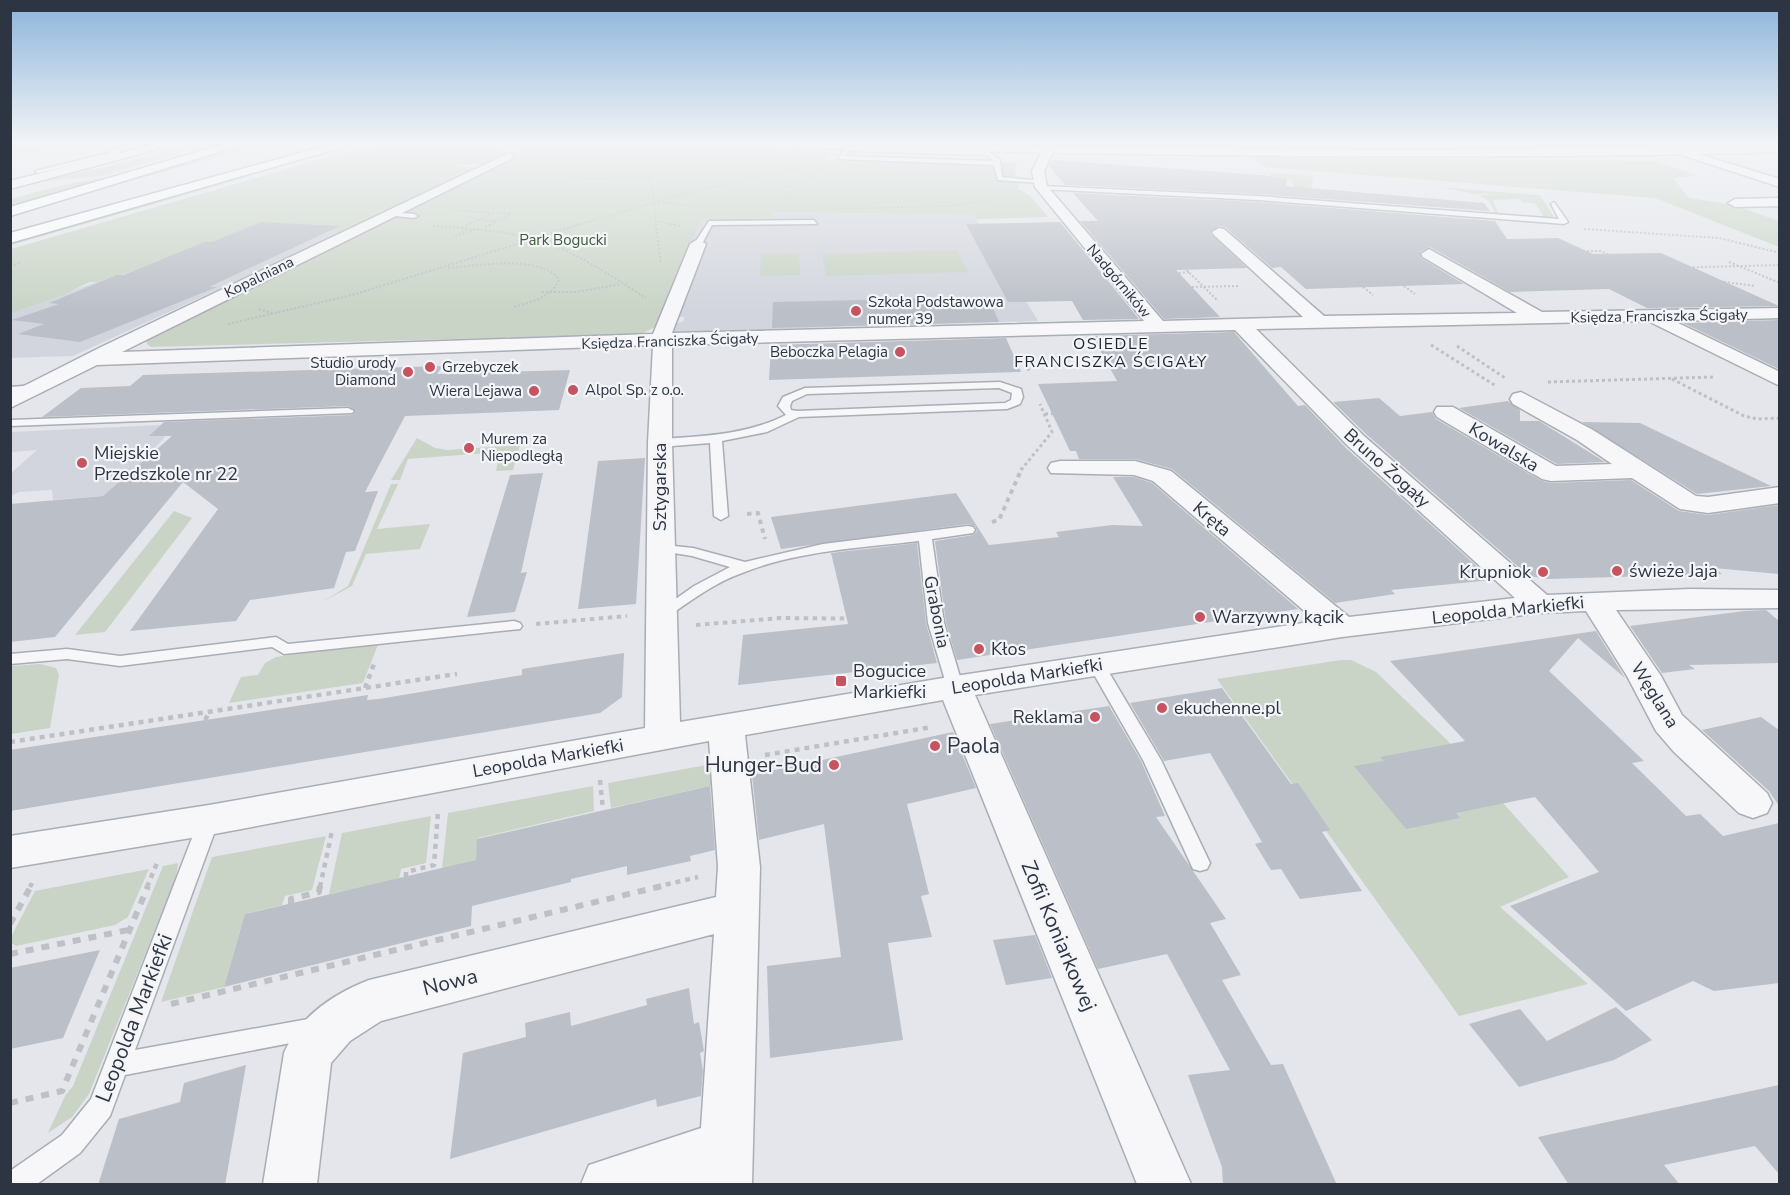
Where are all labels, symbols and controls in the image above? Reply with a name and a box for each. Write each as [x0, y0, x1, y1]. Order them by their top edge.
park label: Park Bogucki [519, 230, 607, 250]
street label: Nadgórników [1082, 240, 1156, 322]
street label: Kopalniana [221, 252, 297, 302]
place label: Szkoła Podstawowa numer 39 [868, 292, 1004, 329]
street label: Księdza Franciszka Ścigały [1570, 303, 1748, 328]
marker: Szkoła Podstawowa numer 39 [849, 304, 863, 318]
street label: Księdza Franciszka Ścigały [581, 327, 759, 354]
district label: OSIEDLE FRANCISZKA ŚCIGAŁY [1014, 333, 1208, 373]
place label: Beboczka Pelagia [770, 342, 888, 362]
marker: Beboczka Pelagia [893, 345, 907, 359]
place label: Studio urody Diamond [310, 353, 396, 390]
place label: Grzebyczek [442, 357, 519, 377]
marker: Grzebyczek [423, 360, 437, 374]
marker: Studio urody Diamond [401, 365, 415, 379]
place label: Alpol Sp. z o.o. [585, 380, 684, 400]
place label: Wiera Lejawa [429, 381, 522, 401]
marker: Alpol Sp. z o.o. [566, 383, 580, 397]
marker: Wiera Lejawa [527, 384, 541, 398]
street label: Kowalska [1464, 417, 1544, 477]
street label: Bruno Żogały [1339, 423, 1436, 514]
place label: Murem za Niepodległą [481, 429, 563, 466]
place label: Miejskie Przedszkole nr 22 [94, 441, 238, 486]
marker: Murem za Niepodległą [462, 441, 476, 455]
street label: Sztygarska [648, 443, 672, 531]
marker: Miejskie Przedszkole nr 22 [75, 456, 89, 470]
street label: Kręta [1188, 496, 1236, 542]
place label: świeże Jaja [1629, 559, 1718, 583]
place label: Krupniok [1459, 560, 1532, 584]
marker: świeże Jaja [1610, 564, 1624, 578]
marker: Krupniok [1536, 565, 1550, 579]
street label: Grabonia [918, 574, 956, 650]
street label: Leopolda Markiefki [1431, 590, 1585, 630]
place label: Warzywny kącik [1212, 605, 1345, 629]
marker: Warzywny kącik [1193, 610, 1207, 624]
place label: Kłos [991, 637, 1026, 661]
marker: Kłos [972, 642, 986, 656]
street label: Leopolda Markiefki [950, 652, 1104, 700]
street label: Węglana [1625, 657, 1685, 733]
place label: Bogucice Markiefki [853, 659, 926, 704]
marker: Bogucice Markiefki [834, 674, 848, 688]
place label: ekuchenne.pl [1174, 696, 1281, 720]
marker: ekuchenne.pl [1155, 701, 1169, 715]
place label: Reklama [1013, 705, 1083, 729]
marker: Reklama [1088, 710, 1102, 724]
place label: Paola [947, 732, 1000, 760]
street label: Leopolda Markiefki [471, 733, 625, 783]
marker: Paola [928, 739, 942, 753]
place label: Hunger-Bud [705, 751, 822, 779]
marker: Hunger-Bud [827, 758, 841, 772]
street label: Zofii Koniarkowej [1015, 856, 1103, 1016]
street label: Leopolda Markiefki [89, 930, 179, 1106]
street label: Nowa [420, 962, 480, 1002]

